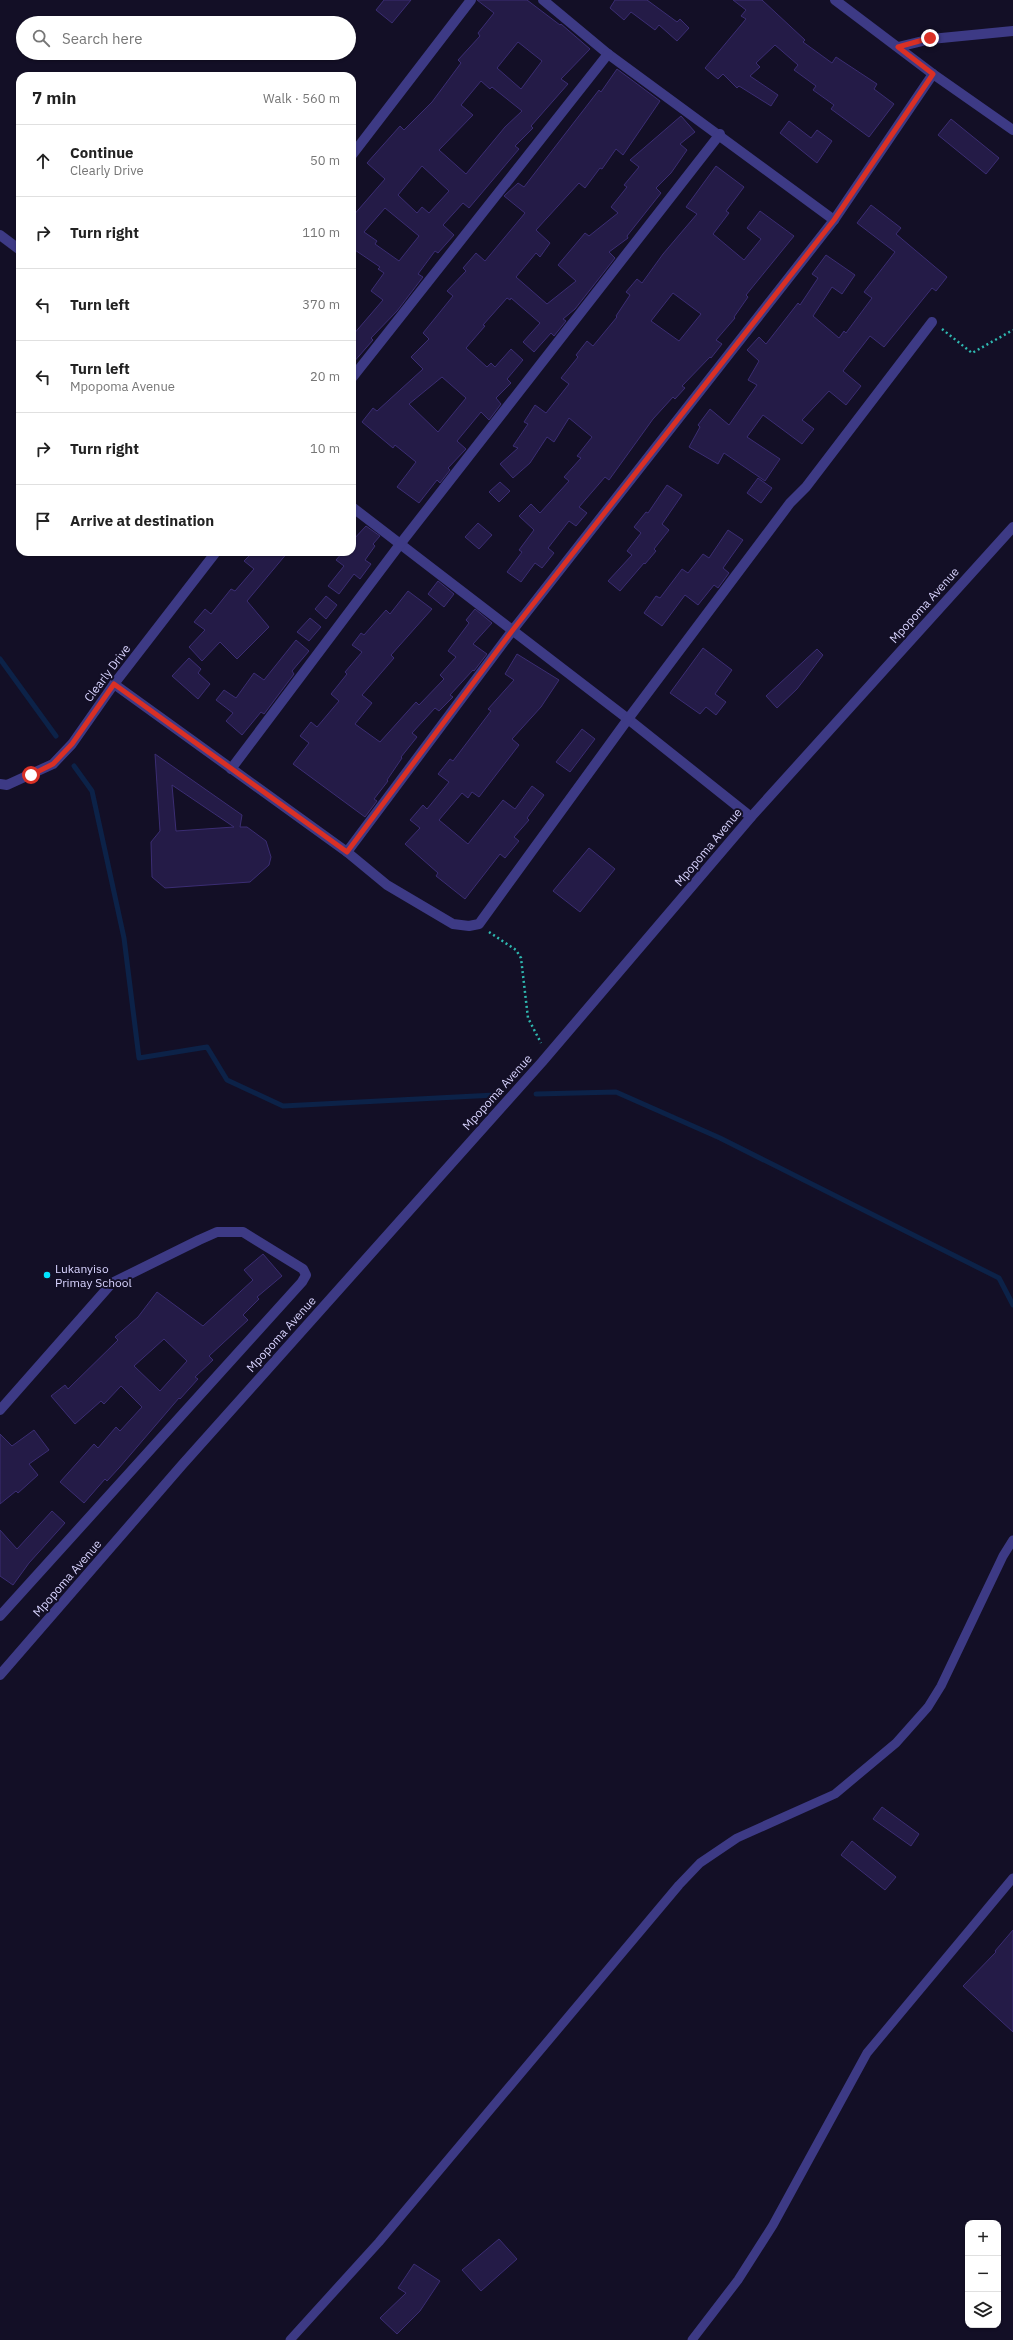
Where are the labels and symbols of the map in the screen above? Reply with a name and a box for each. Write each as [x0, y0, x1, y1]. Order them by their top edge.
route end [921, 29, 939, 47]
street label: Mpopoma Avenue [886, 564, 962, 646]
street label: Clearly Drive [81, 641, 134, 705]
route start [22, 766, 40, 784]
street label: Mpopoma Avenue [671, 805, 745, 889]
street label: Mpopoma Avenue [459, 1051, 535, 1133]
place label: Lukanyiso Primay School [55, 1261, 132, 1290]
marker: Lukanyiso Primay School [42, 1270, 52, 1280]
street label: Mpopoma Avenue [243, 1293, 319, 1375]
street label: Mpopoma Avenue [30, 1536, 105, 1619]

